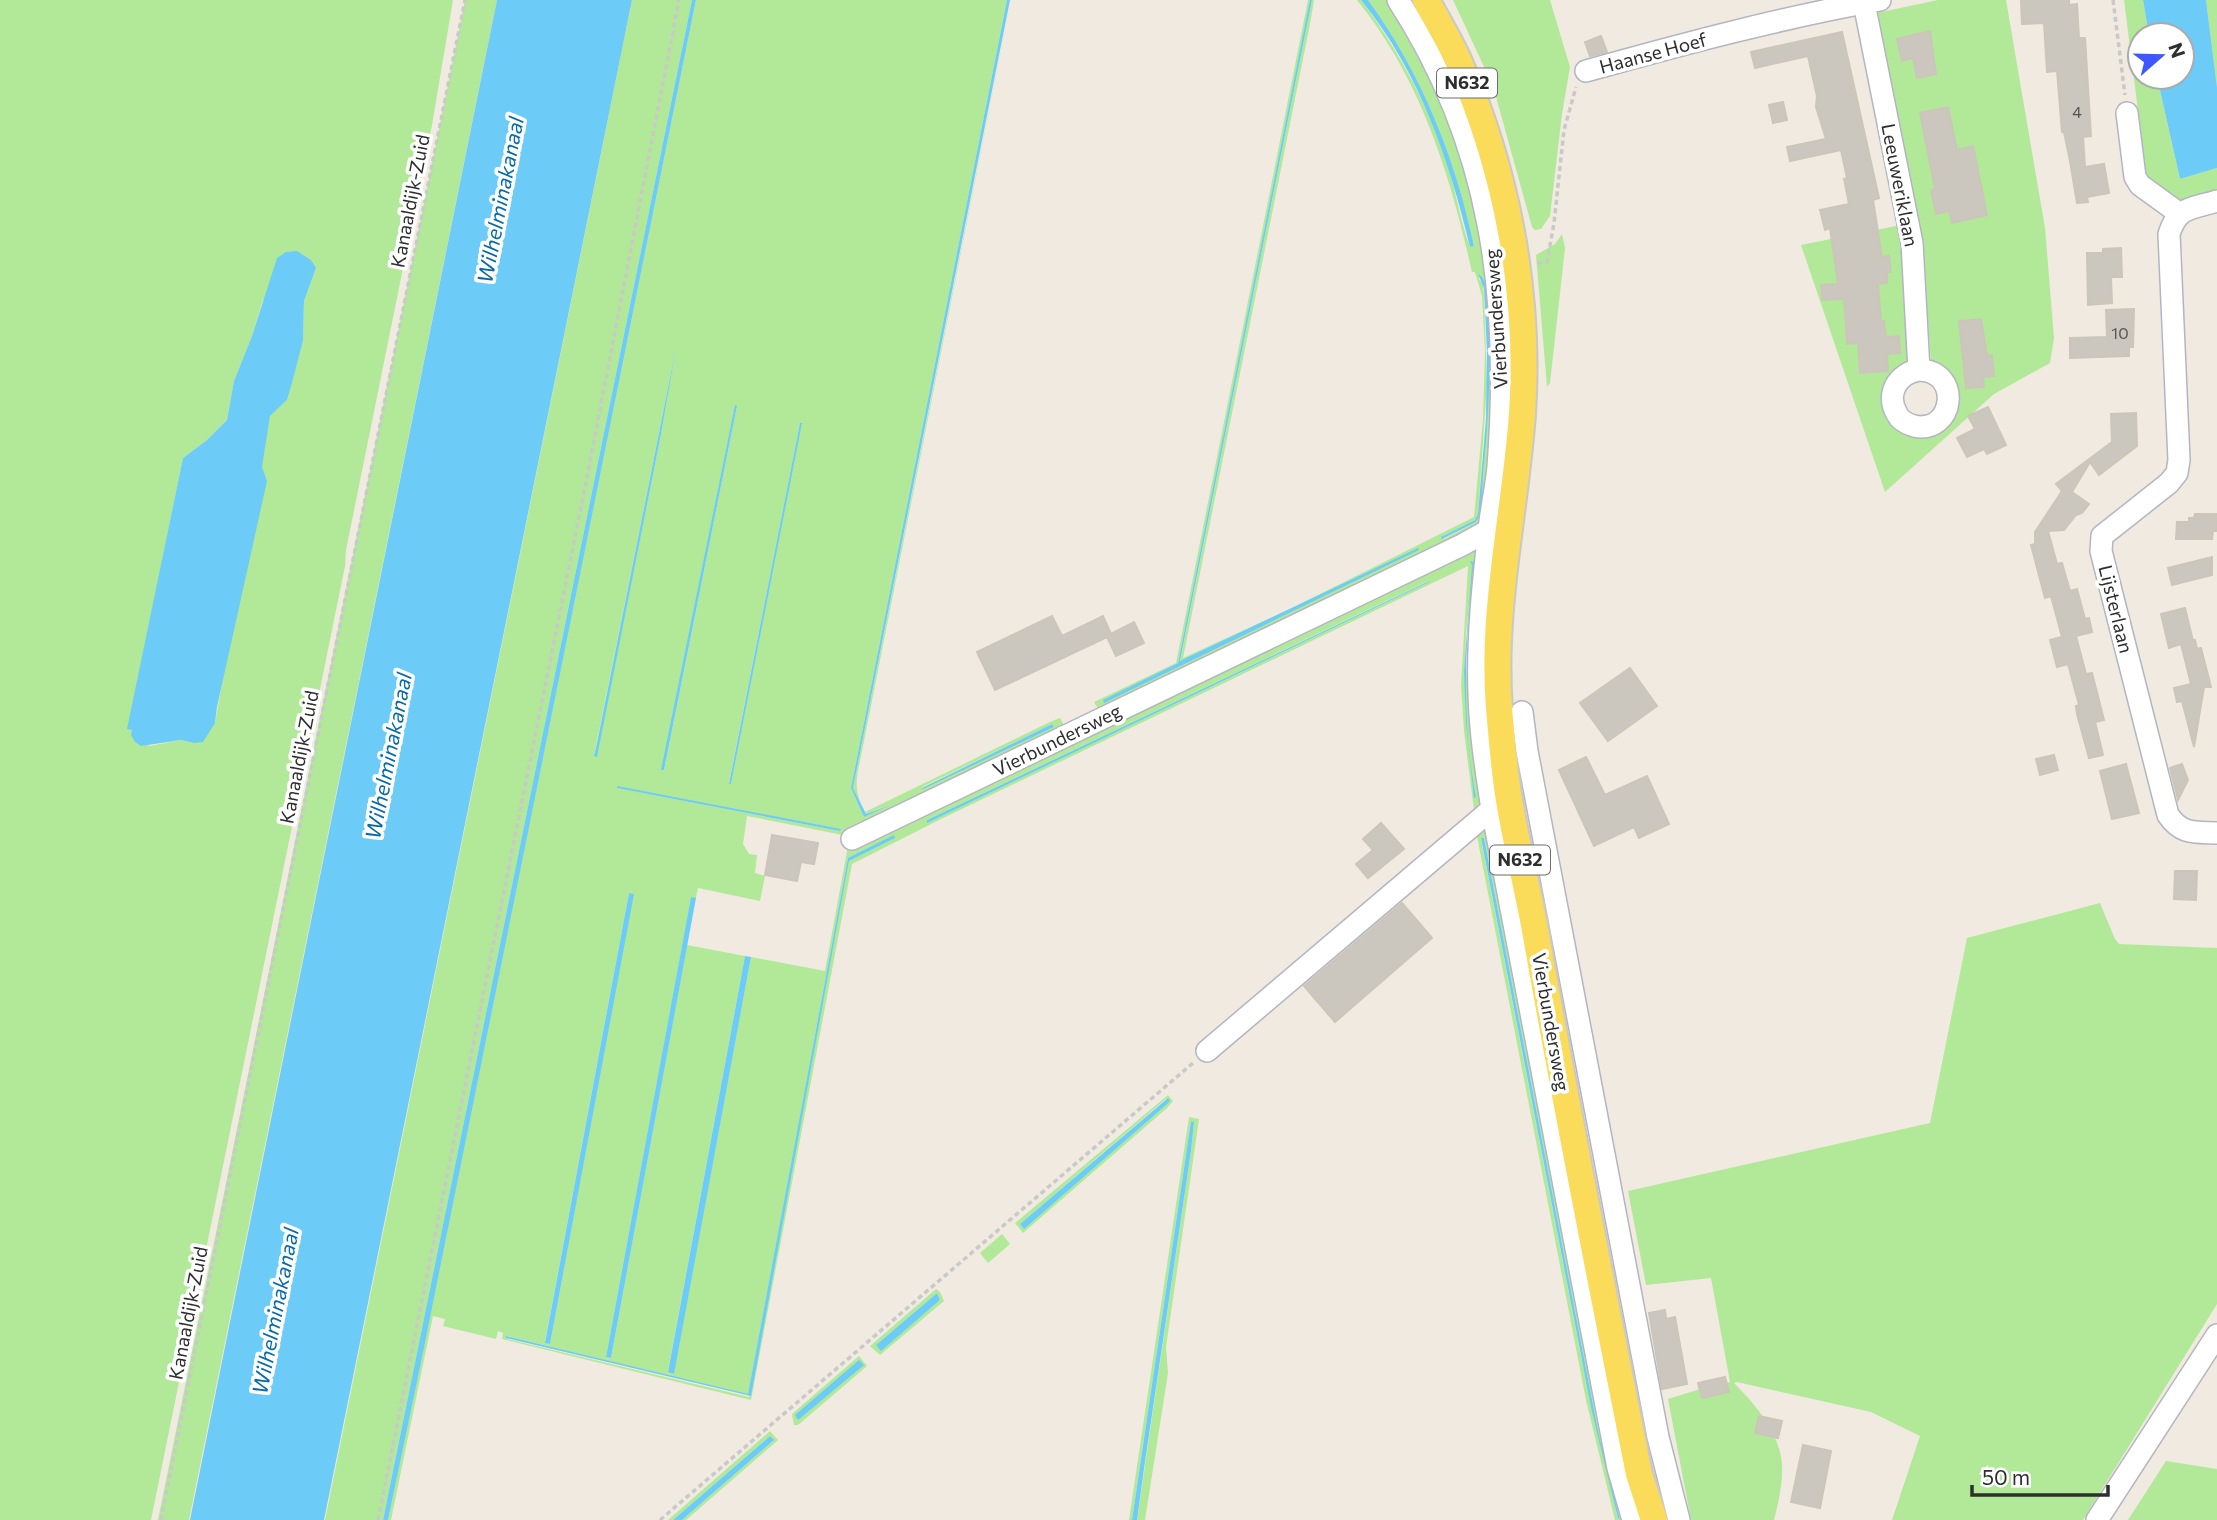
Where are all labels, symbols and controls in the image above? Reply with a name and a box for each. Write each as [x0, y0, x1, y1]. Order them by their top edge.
north arrow [2126, 21, 2196, 91]
street label: Haanse Hoef [1597, 27, 1710, 78]
text: N [2164, 39, 2191, 61]
road number: N632 [1437, 68, 1497, 98]
house number: 4 [2072, 102, 2082, 121]
water label: Wilhelminakanaal [471, 114, 528, 285]
street label: Leeuweriklaan [1877, 121, 1924, 248]
street label: Kanaaldijk-Zuid [385, 132, 434, 270]
street label: Vierbundersweg [1479, 248, 1512, 390]
house number: 10 [2111, 323, 2129, 342]
street label: Lijsterlaan [2094, 562, 2139, 655]
water label: Wilhelminakanaal [359, 670, 416, 841]
street label: Kanaaldijk-Zuid [274, 688, 323, 826]
street label: Vierbundersweg [989, 698, 1125, 781]
road number: N632 [1490, 846, 1550, 874]
street label: Vierbundersweg [1528, 951, 1575, 1093]
water label: Wilhelminakanaal [246, 1225, 303, 1396]
street label: Kanaaldijk-Zuid [163, 1244, 212, 1382]
scale bar [1972, 1454, 2108, 1498]
text: 50 m [1982, 1464, 2030, 1489]

